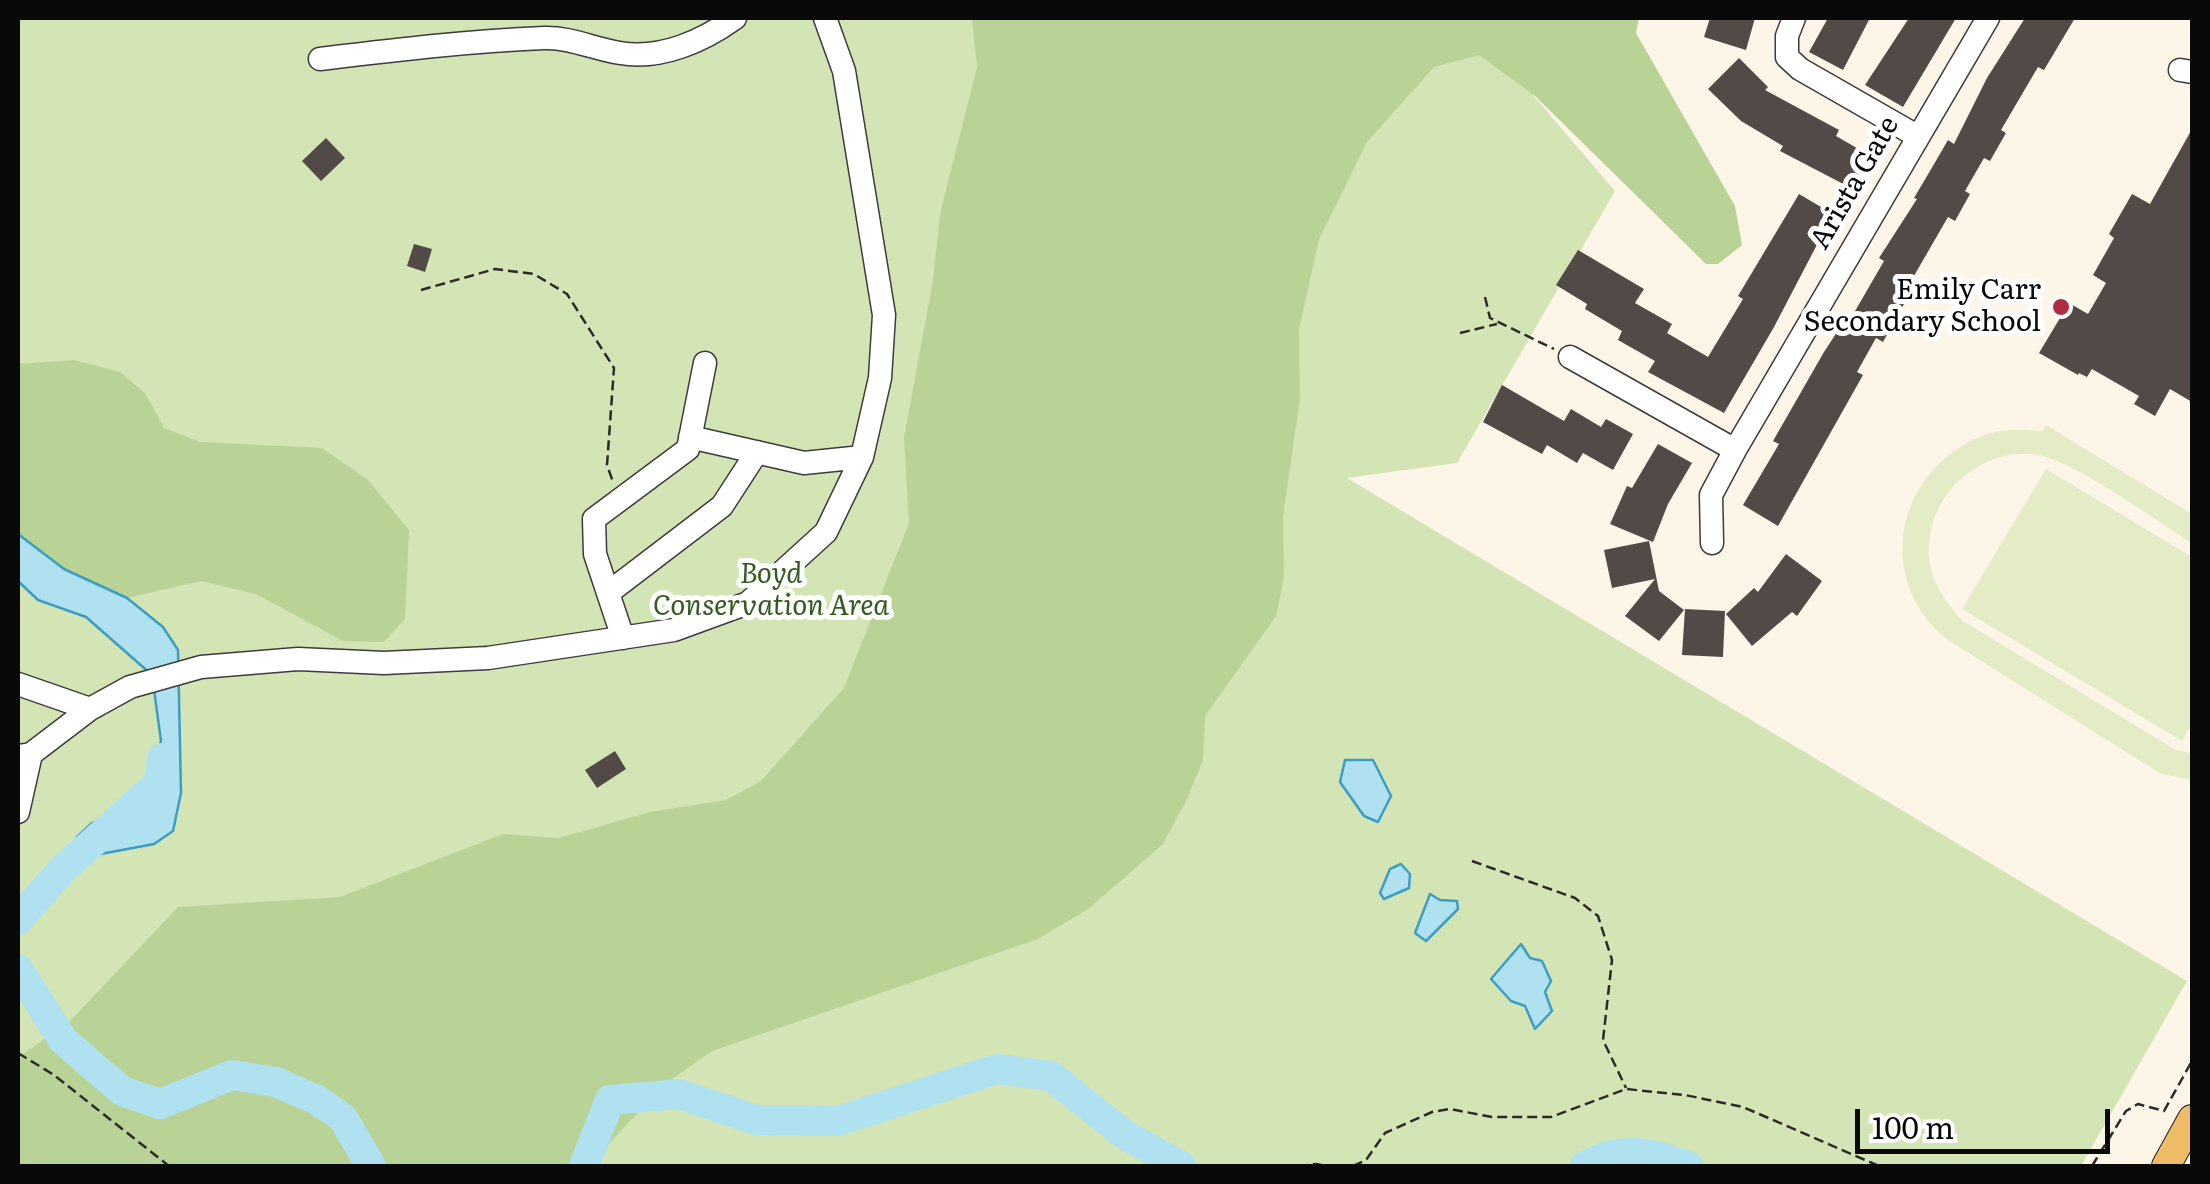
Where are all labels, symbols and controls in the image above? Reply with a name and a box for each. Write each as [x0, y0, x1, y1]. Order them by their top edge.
street label: Arista Gate [1804, 111, 1906, 255]
place label: Emily Carr Secondary School [1804, 274, 2041, 340]
marker: Emily Carr Secondary School [2050, 296, 2072, 318]
park label: Boyd Conservation Area [653, 558, 889, 624]
scale bar [1860, 1089, 2115, 1151]
text: 100 m [1872, 1104, 1954, 1148]

